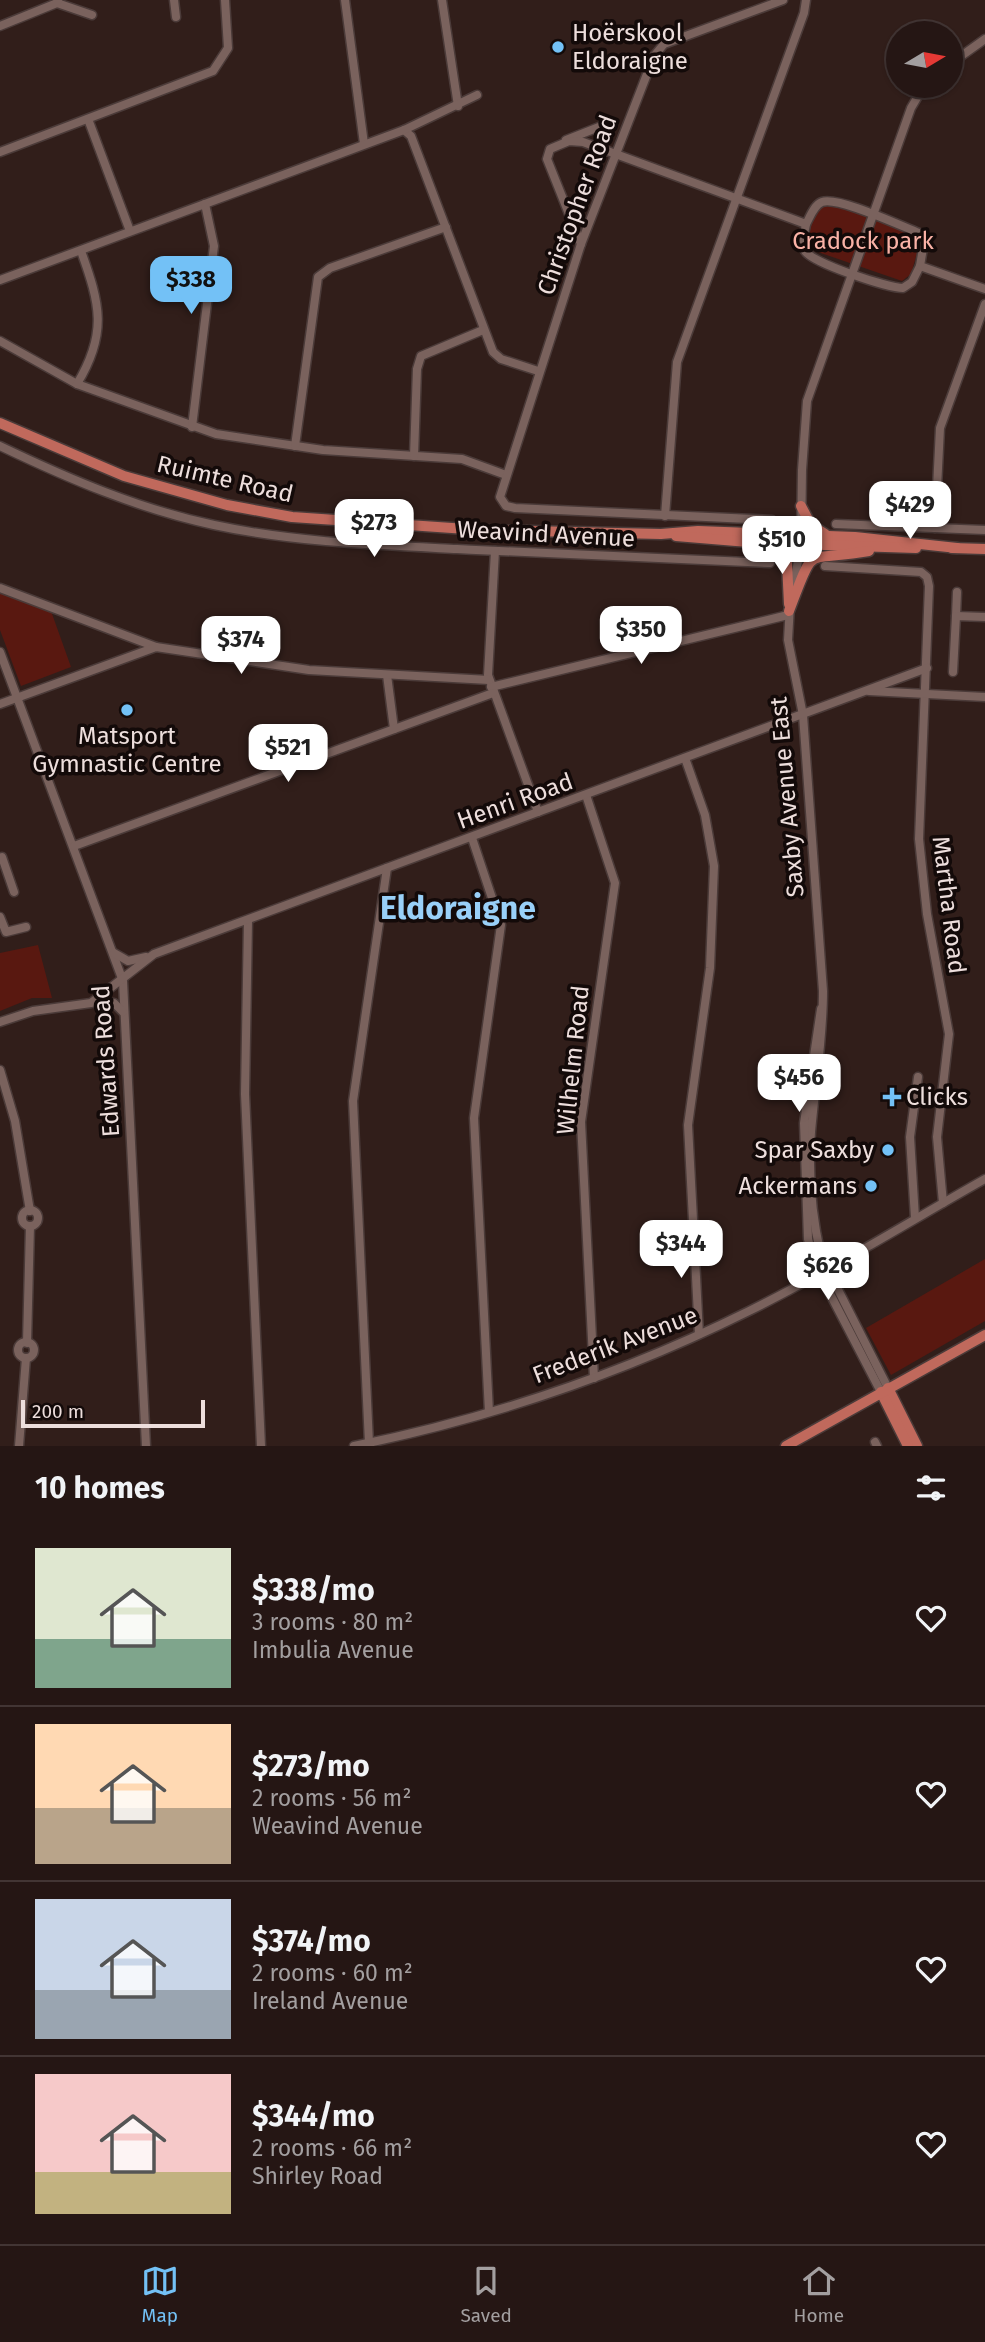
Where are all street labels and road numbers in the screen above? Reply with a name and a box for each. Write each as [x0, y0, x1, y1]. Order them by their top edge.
street label: Christopher Road [531, 111, 623, 299]
street label: Ruimte Road [154, 450, 296, 508]
street label: Weavind Avenue [456, 515, 636, 553]
street label: Saxby Avenue East [764, 695, 810, 899]
street label: Henri Road [453, 767, 577, 835]
street label: Martha Road [927, 835, 971, 975]
street label: Edwards Road [87, 984, 125, 1138]
street label: Wilhelm Road [551, 984, 595, 1136]
street label: Frederik Avenue [529, 1301, 701, 1389]

